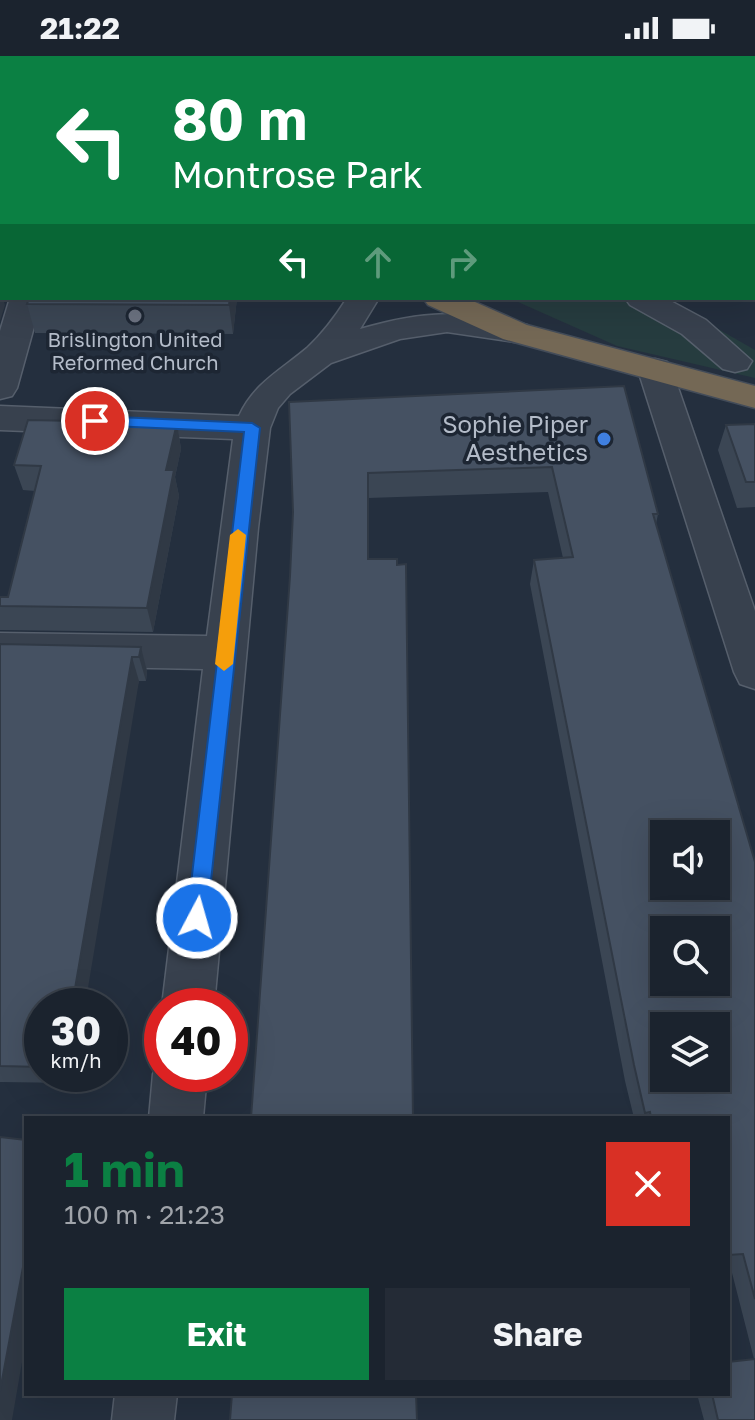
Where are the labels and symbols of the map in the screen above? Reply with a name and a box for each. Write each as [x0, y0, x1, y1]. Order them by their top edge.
marker: Brislington United Reformed Church [126, 307, 144, 325]
place label: Brislington United Reformed Church [48, 327, 222, 374]
pin [61, 387, 129, 455]
place label: Sophie Piper Aesthetics [442, 409, 588, 466]
marker: Sophie Piper Aesthetics [595, 430, 613, 448]
position arrow [155, 876, 239, 960]
speed limit sign: 40 [144, 988, 248, 1092]

